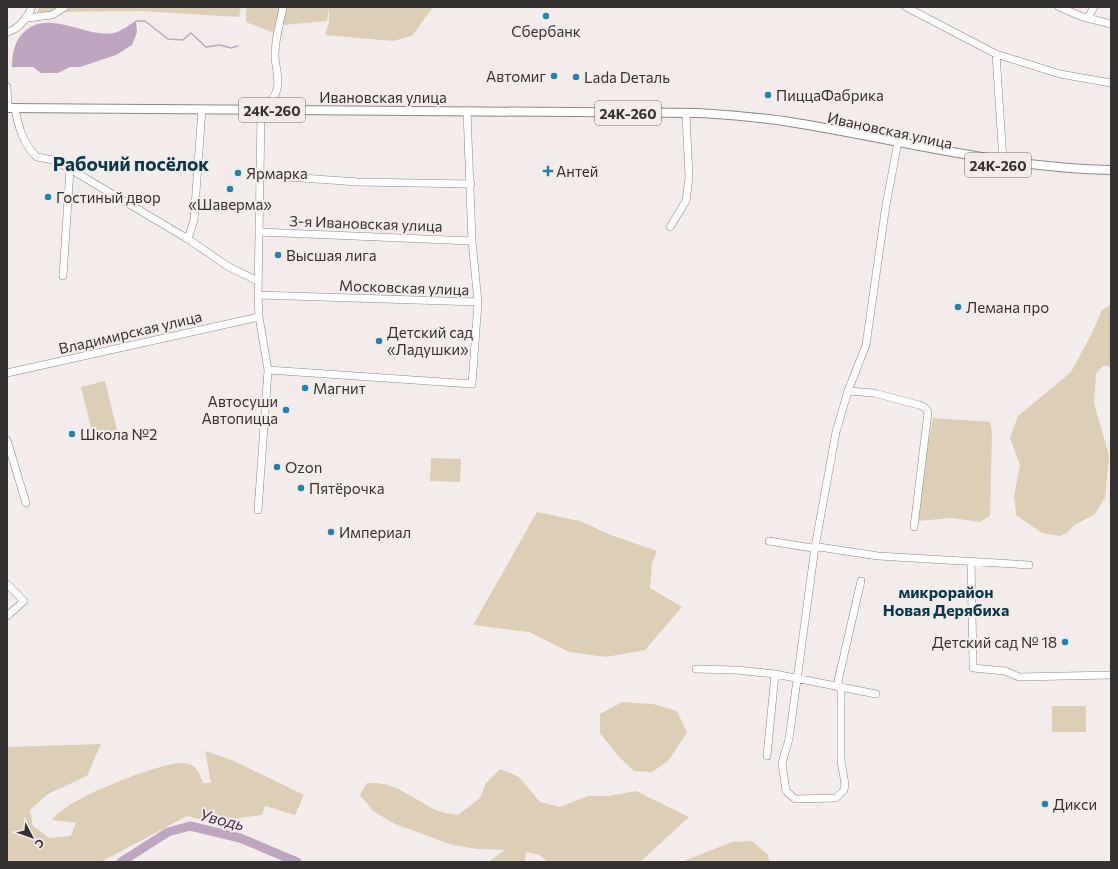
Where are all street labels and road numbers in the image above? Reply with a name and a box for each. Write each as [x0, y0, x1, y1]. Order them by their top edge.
street label: Ивановская улица [319, 88, 447, 106]
road number: 24К-260 [239, 98, 305, 122]
road number: 24К-260 [595, 101, 661, 125]
street label: Ивановская улица [826, 108, 954, 152]
road number: 24К-260 [965, 153, 1031, 177]
street label: 3-я Ивановская улица [289, 211, 443, 235]
street label: Московская улица [339, 276, 469, 298]
street label: Владимирская улица [57, 307, 203, 357]

